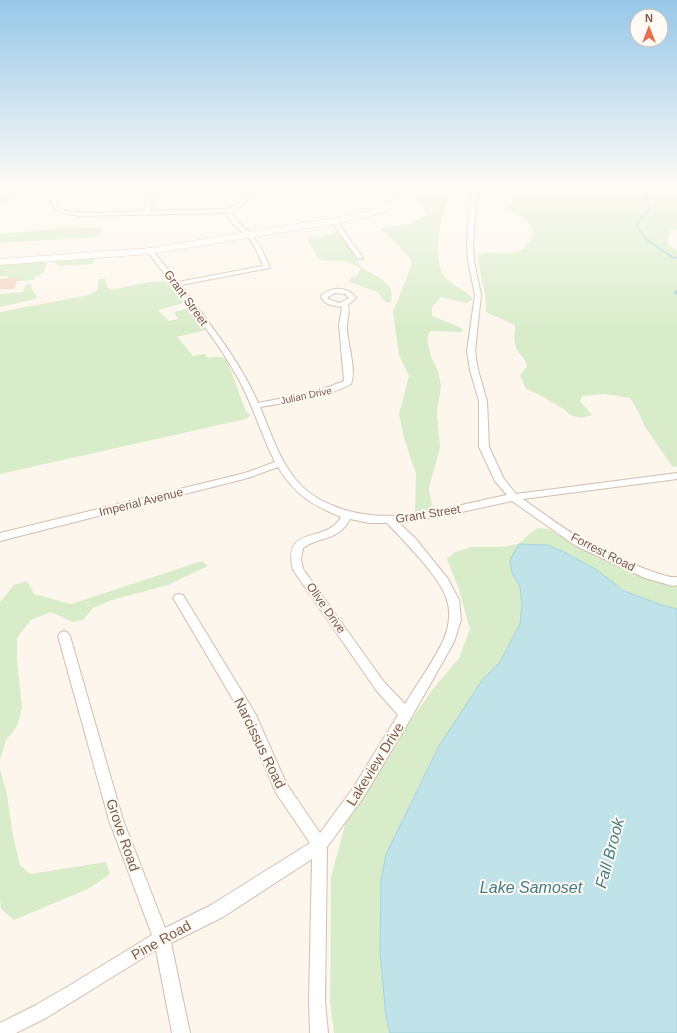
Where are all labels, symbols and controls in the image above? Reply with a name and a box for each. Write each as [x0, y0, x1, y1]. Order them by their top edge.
north arrow [629, 8, 669, 48]
text: N [645, 12, 653, 24]
street label: Grant Street [161, 267, 211, 329]
street label: Julian Drive [279, 385, 333, 406]
street label: Imperial Avenue [98, 485, 185, 519]
street label: Grant Street [395, 502, 462, 526]
street label: Forrest Road [569, 530, 637, 574]
street label: Olive Drive [303, 580, 349, 636]
street label: Narcissus Road [231, 695, 289, 791]
street label: Lakeview Drive [343, 719, 407, 808]
street label: Grove Road [103, 797, 143, 873]
water label: Fall Brook [592, 815, 627, 890]
water label: Lake Samoset [480, 879, 583, 896]
street label: Pine Road [129, 917, 193, 963]

